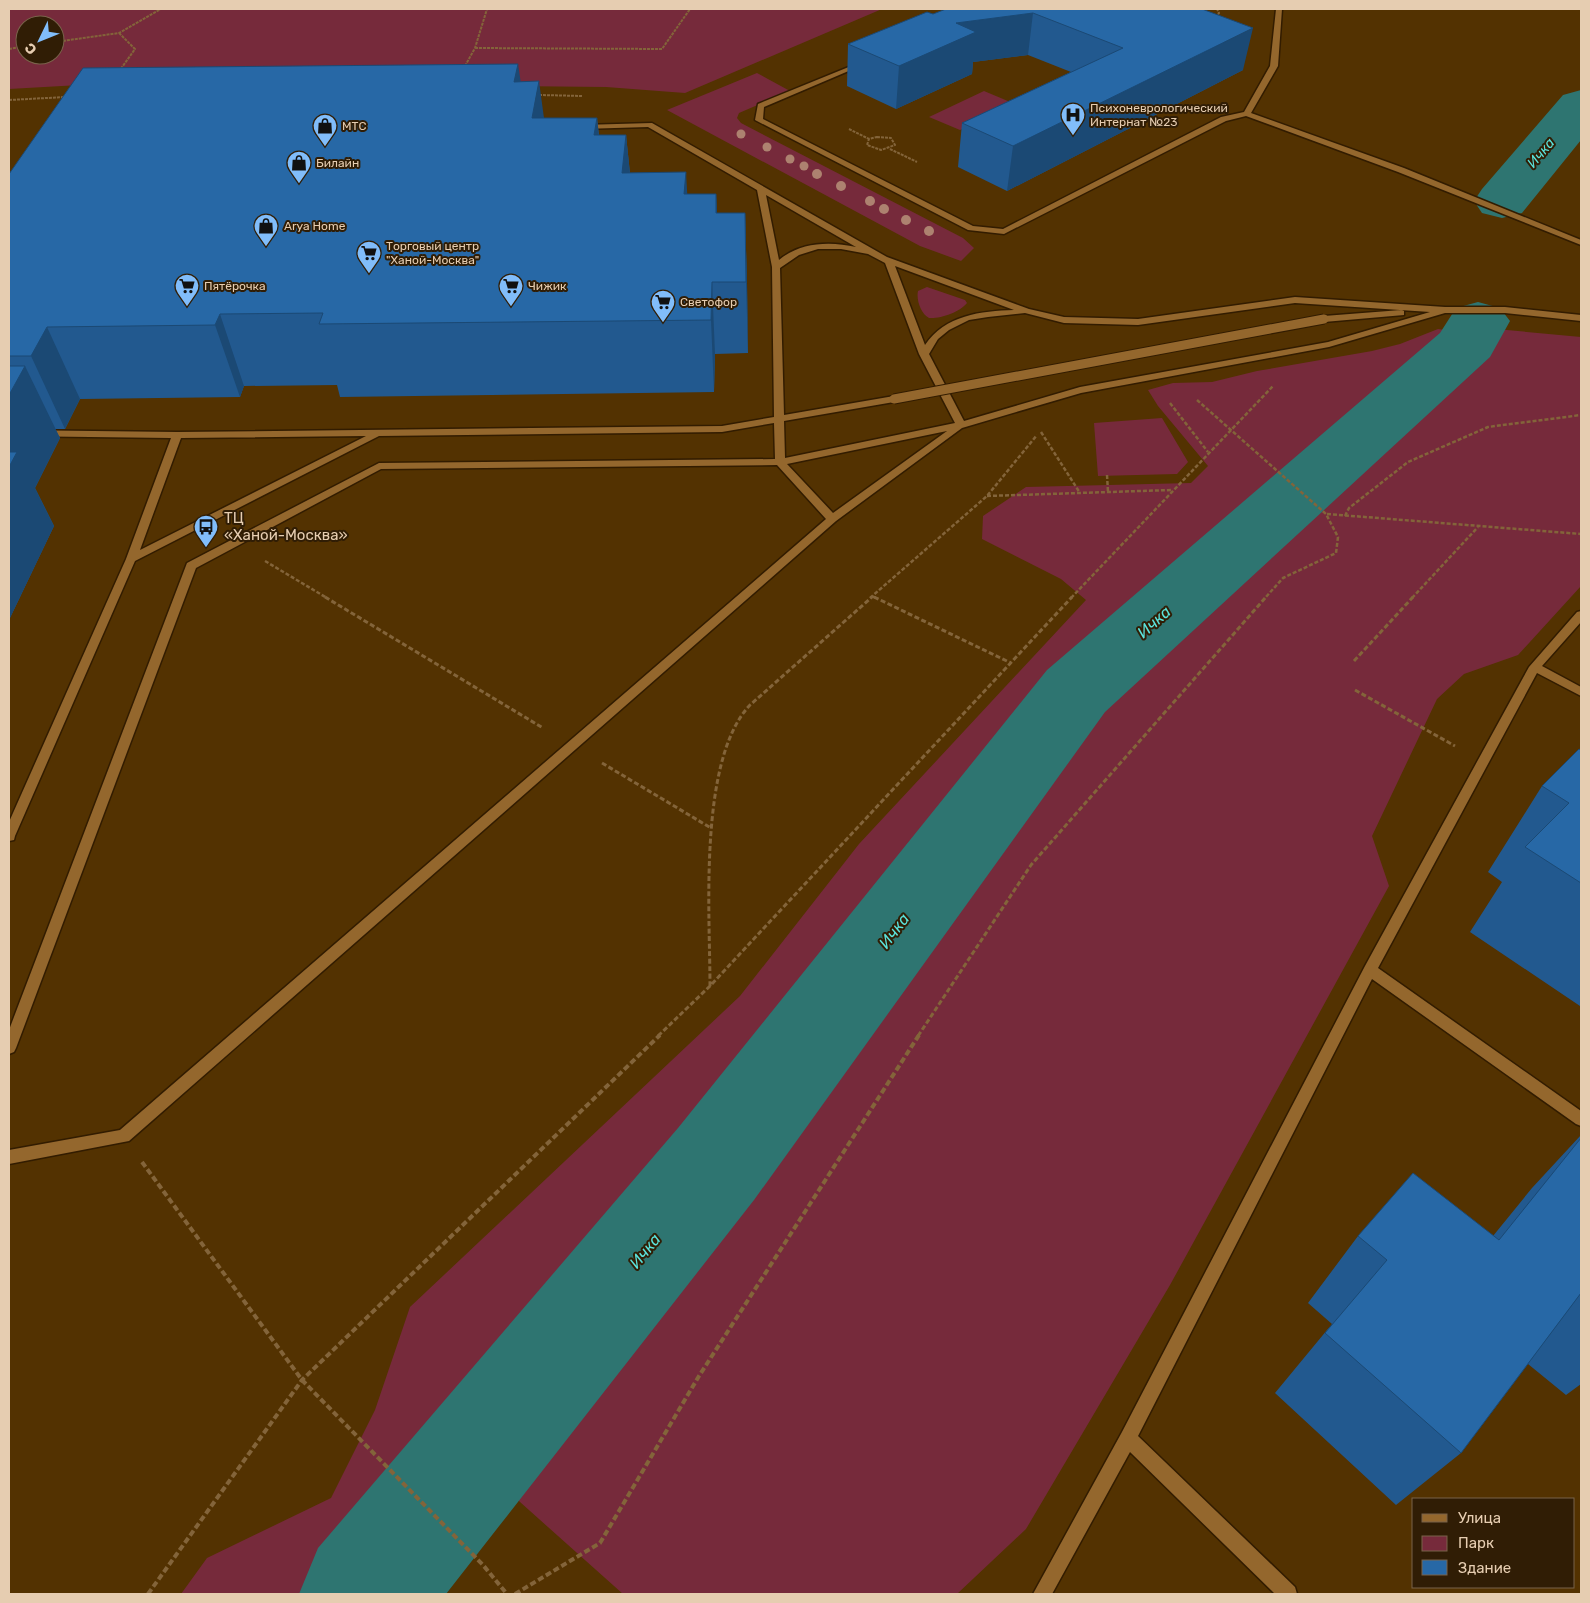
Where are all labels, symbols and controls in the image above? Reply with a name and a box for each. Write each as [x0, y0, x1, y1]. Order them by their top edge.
north arrow [15, 15, 65, 65]
text: С [21, 39, 40, 58]
place label: Психоневрологический Интернат №23 [1090, 101, 1228, 129]
hospital icon: Психоневрологический Интернат №23 [1060, 102, 1086, 136]
shop icon: МТС [312, 113, 338, 147]
place label: МТС [342, 119, 366, 133]
water label: Ичка [1524, 135, 1558, 171]
shop icon: Билайн [286, 150, 312, 184]
place label: Билайн [316, 156, 359, 170]
shop icon: Arya Home [253, 213, 279, 247]
place label: Arya Home [284, 219, 346, 233]
place label: Торговый центр "Ханой-Москва" [386, 239, 479, 267]
supermarket icon: Торговый центр "Ханой-Москва" [356, 240, 382, 274]
supermarket icon: Пятёрочка [174, 273, 200, 307]
supermarket icon: Чижик [498, 273, 524, 307]
place label: Пятёрочка [204, 279, 266, 293]
place label: Чижик [528, 279, 567, 293]
supermarket icon: Светофор [650, 289, 676, 323]
place label: Светофор [680, 295, 737, 309]
place label: ТЦ «Ханой-Москва» [224, 509, 348, 544]
bus stop icon: ТЦ «Ханой-Москва» [193, 514, 219, 548]
water label: Ичка [1133, 602, 1175, 642]
water label: Ичка [875, 910, 913, 952]
water label: Ичка [625, 1230, 665, 1272]
legend [1412, 1498, 1575, 1588]
text: Улица [1458, 1509, 1501, 1527]
text: Парк [1458, 1534, 1494, 1552]
text: Здание [1458, 1559, 1511, 1577]

